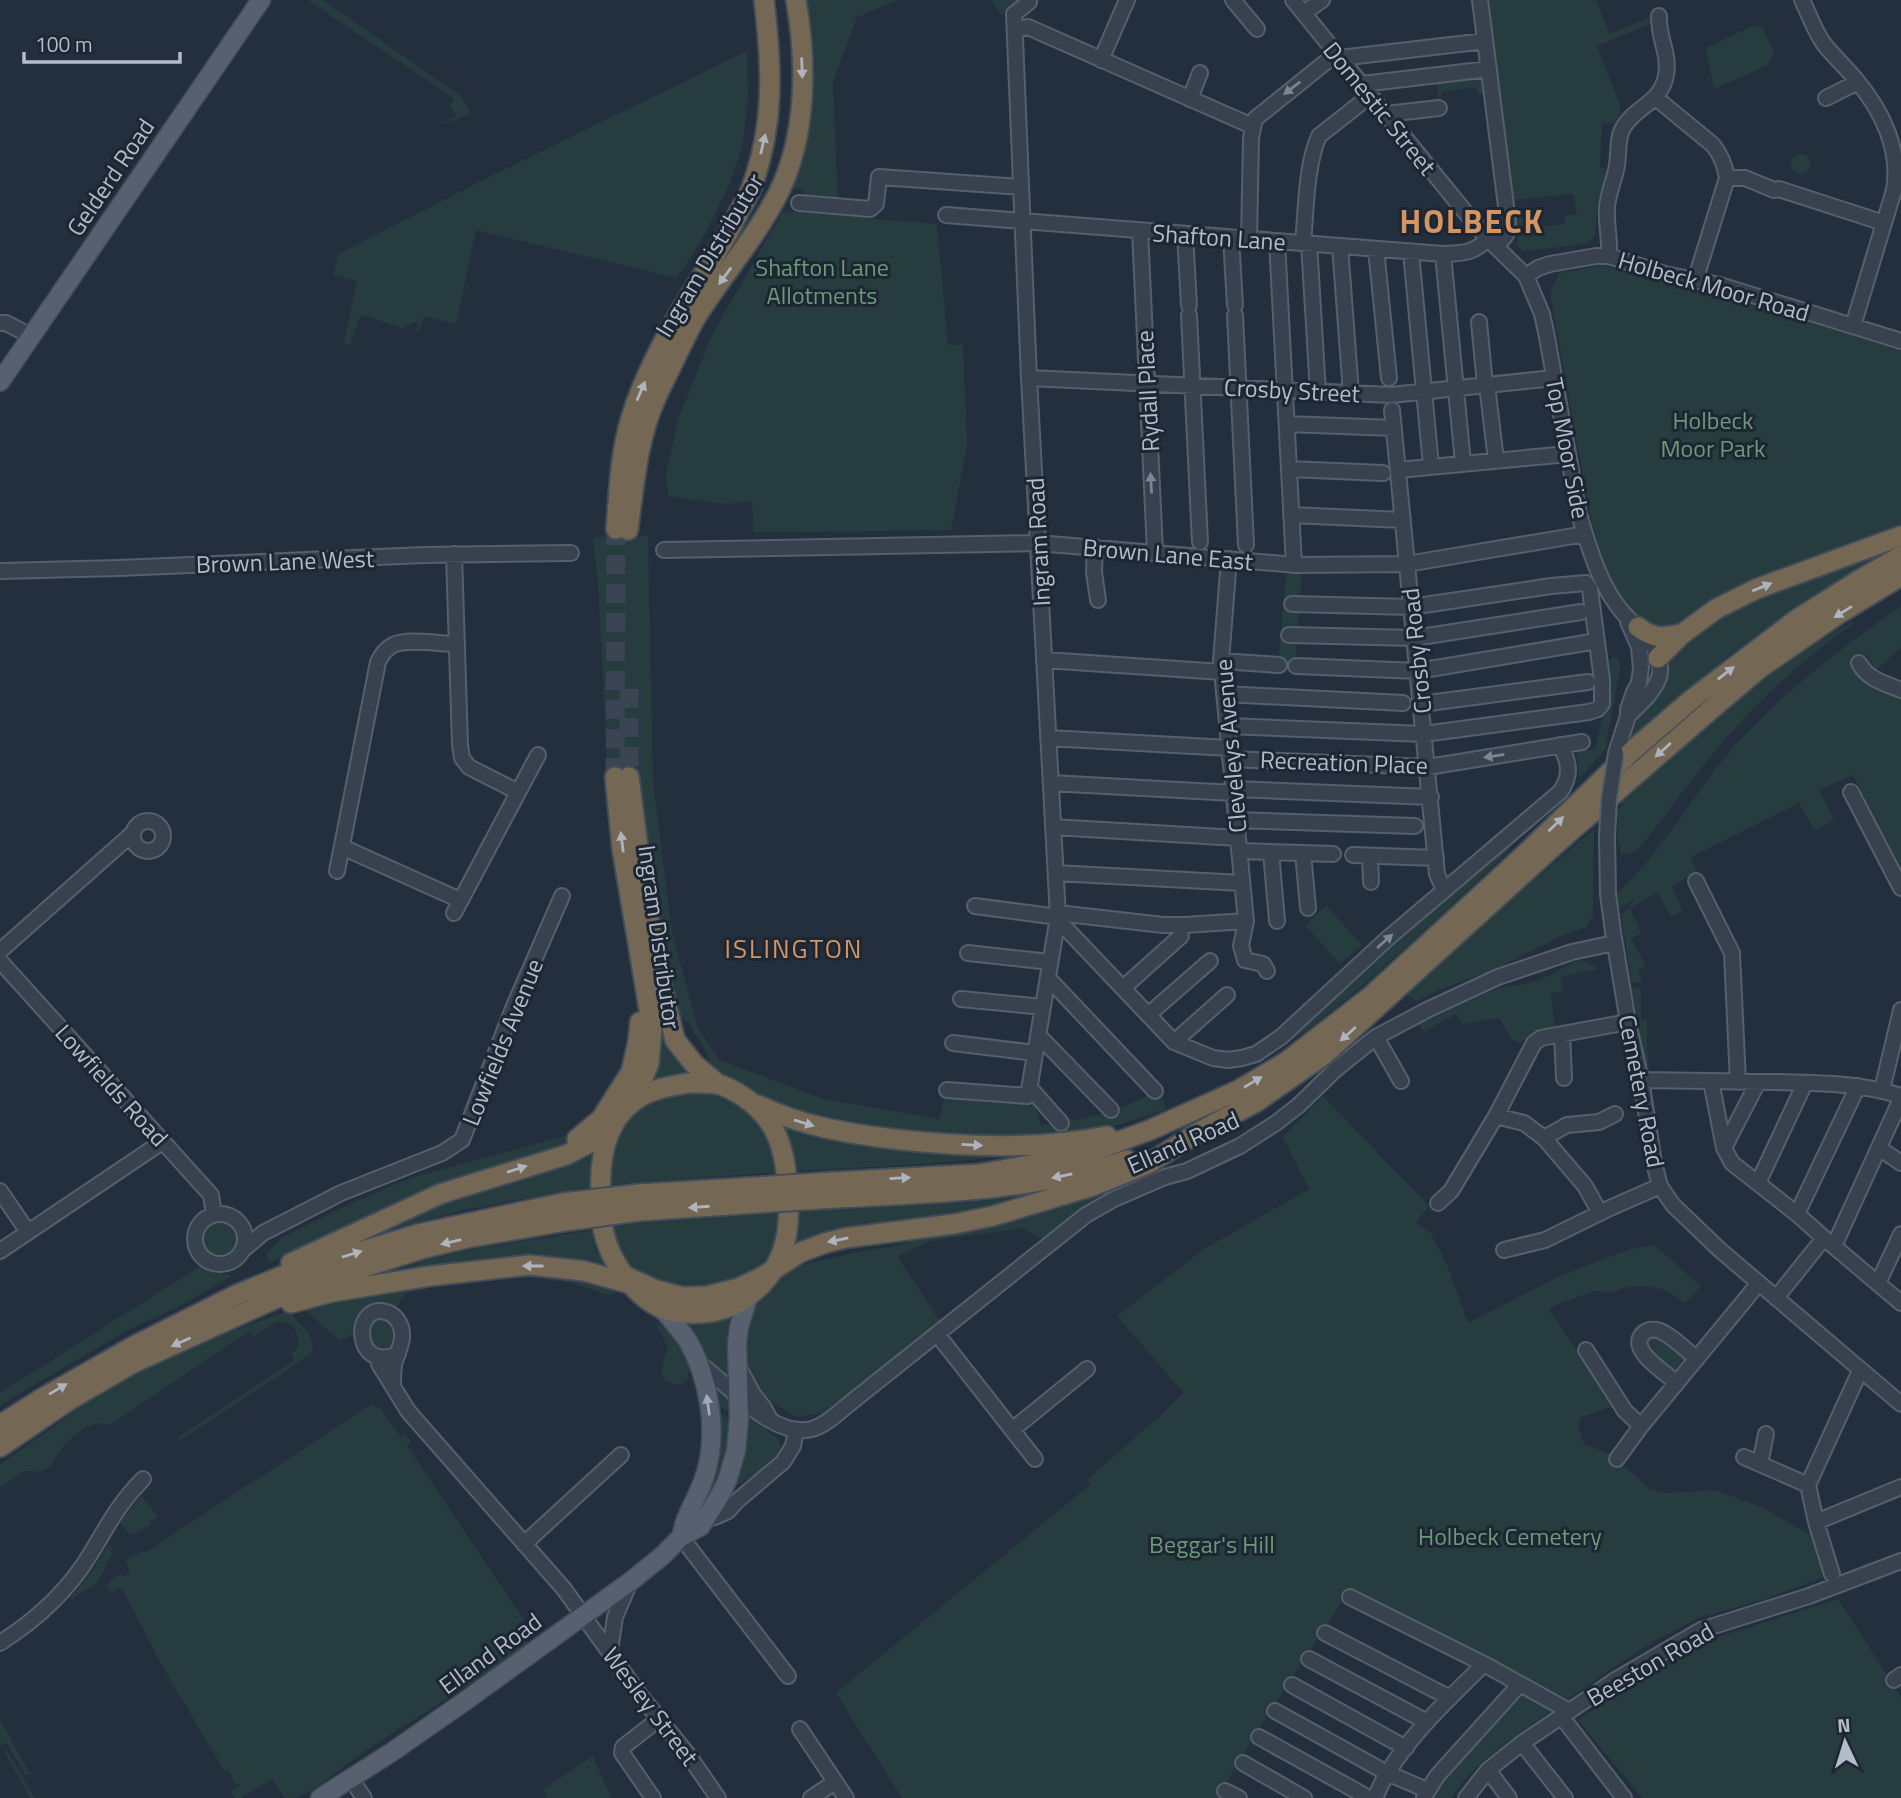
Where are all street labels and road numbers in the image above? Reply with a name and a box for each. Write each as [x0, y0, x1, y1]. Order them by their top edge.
street label: Domestic Street [1315, 33, 1446, 183]
street label: Gelderd Road [57, 111, 163, 243]
street label: Ingram Distributor [646, 166, 772, 344]
street label: Shafton Lane [1151, 214, 1287, 260]
street label: Holbeck Moor Road [1614, 242, 1814, 330]
street label: Rydall Place [1126, 329, 1168, 453]
street label: Crosby Street [1223, 368, 1361, 412]
street label: Top Moor Side [1537, 374, 1599, 522]
street label: Ingram Road [1017, 477, 1059, 607]
street label: Brown Lane East [1081, 529, 1255, 579]
street label: Brown Lane West [195, 540, 375, 582]
street label: Crosby Road [1392, 586, 1440, 716]
street label: Cleveleys Avenue [1204, 658, 1256, 834]
street label: Recreation Place [1259, 741, 1429, 783]
street label: Ingram Distributor [629, 843, 691, 1031]
street label: Lowfields Avenue [452, 953, 552, 1131]
street label: Cemetery Road [1610, 1012, 1674, 1170]
street label: Lowfields Road [47, 1016, 177, 1154]
street label: Elland Road [1121, 1101, 1245, 1183]
street label: Elland Road [431, 1603, 549, 1703]
street label: Beeston Road [1580, 1613, 1720, 1715]
street label: Wesley Street [594, 1639, 708, 1773]

